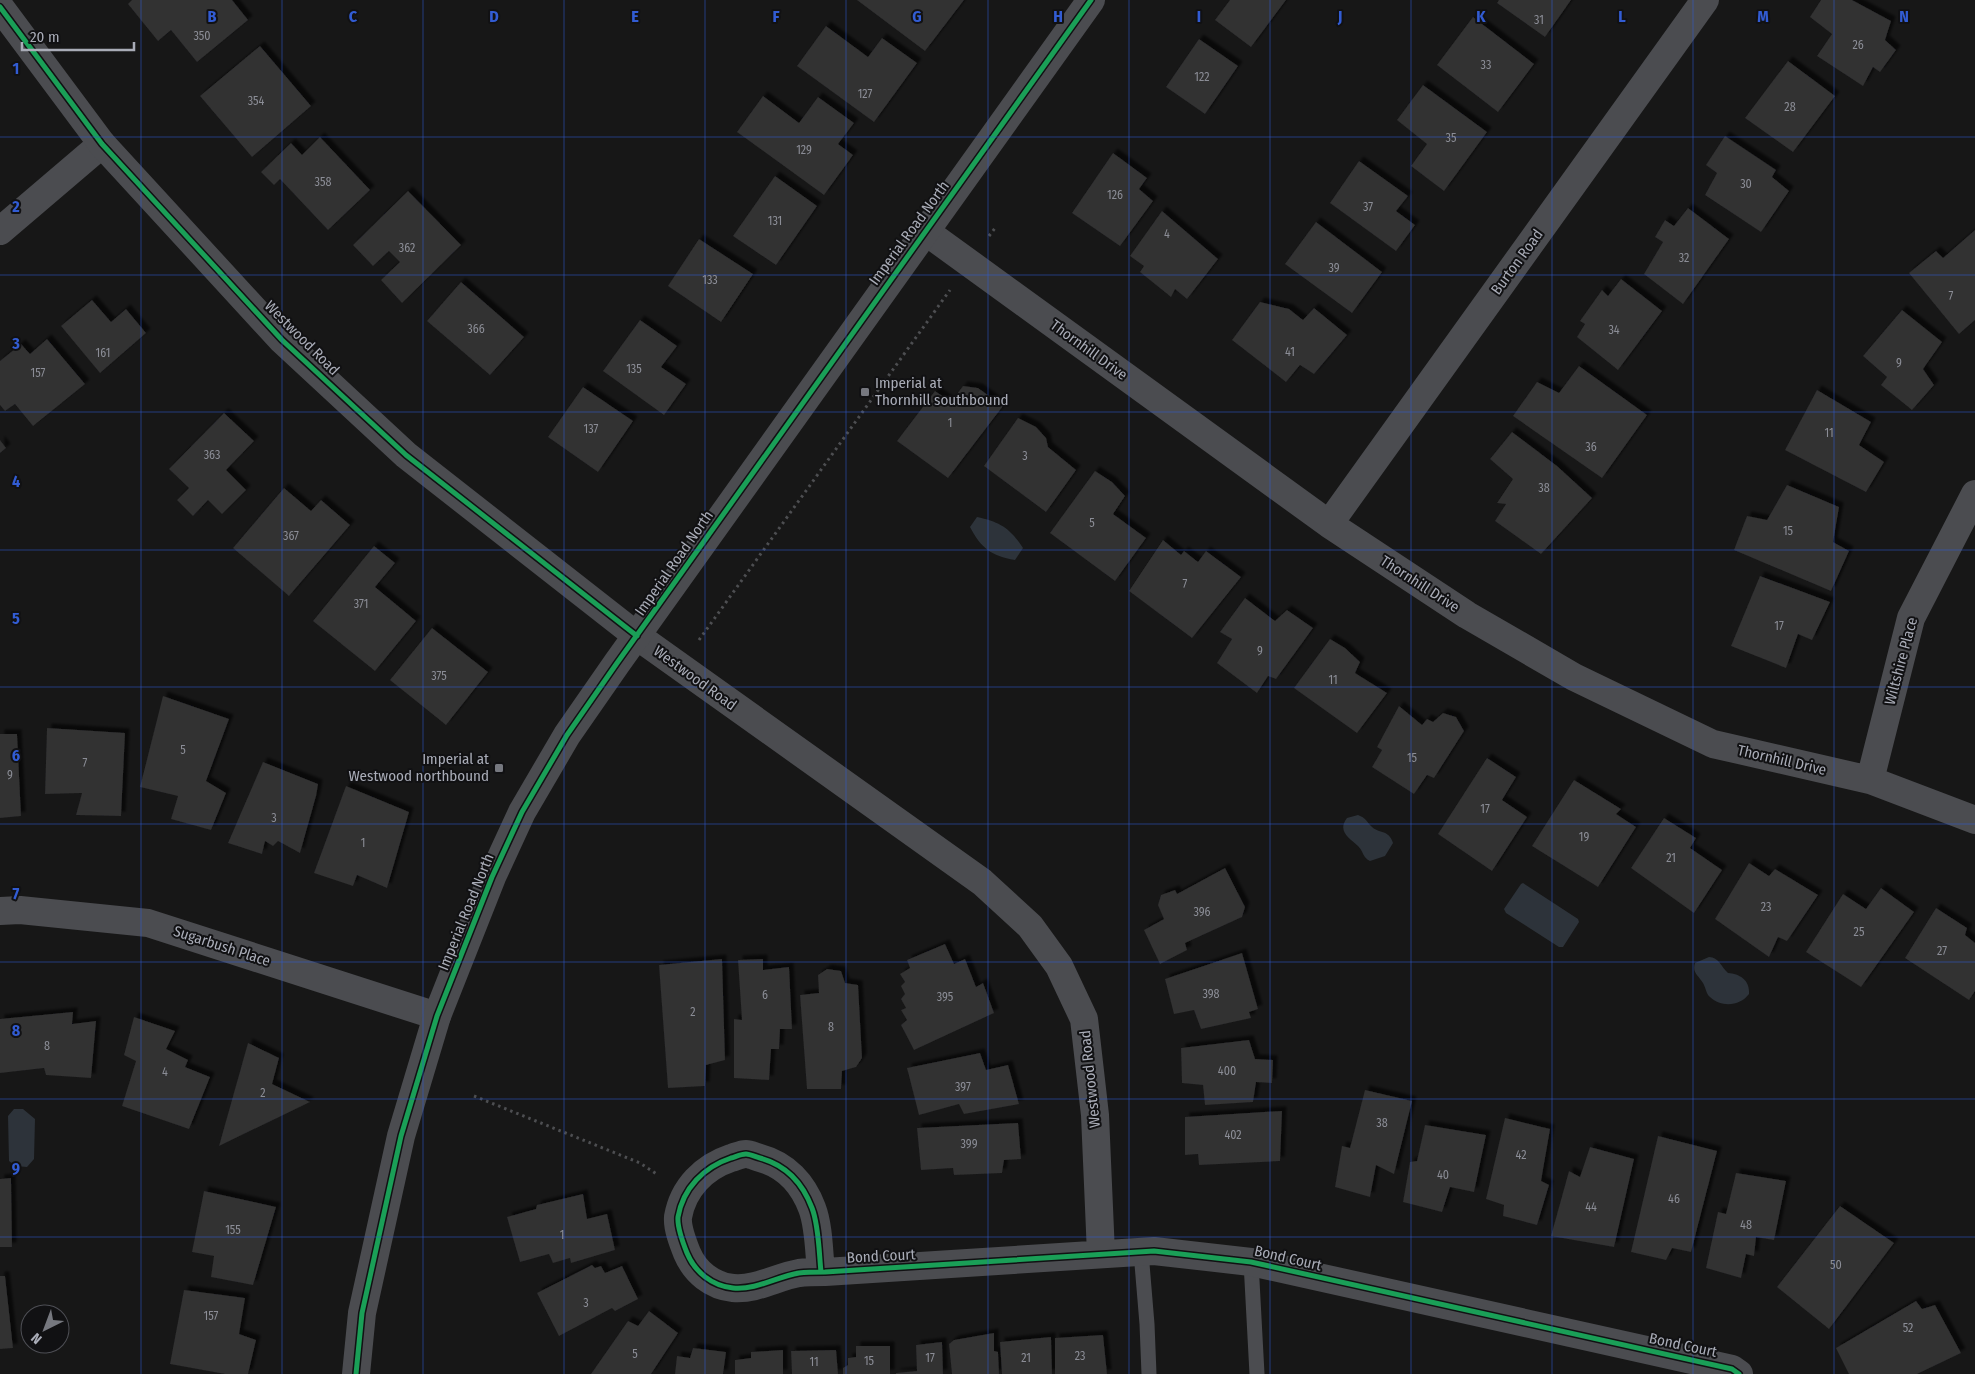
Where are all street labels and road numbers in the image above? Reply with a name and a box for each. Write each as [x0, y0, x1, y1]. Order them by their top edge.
street label: Imperial Road North [865, 177, 953, 289]
street label: Burton Road [1487, 226, 1547, 298]
street label: Westwood Road [261, 297, 343, 379]
street label: Thornhill Drive [1047, 316, 1131, 384]
street label: Imperial Road North [631, 507, 717, 619]
street label: Thornhill Drive [1377, 552, 1463, 616]
street label: Wiltshire Place [1881, 615, 1921, 707]
street label: Westwood Road [650, 642, 740, 714]
street label: Thornhill Drive [1736, 741, 1828, 779]
street label: Imperial Road North [434, 851, 498, 973]
street label: Sugarbush Place [171, 922, 273, 970]
street label: Westwood Road [1076, 1029, 1104, 1129]
street label: Bond Court [1252, 1241, 1324, 1275]
street label: Bond Court [846, 1245, 916, 1267]
street label: Bond Court [1647, 1329, 1719, 1361]

